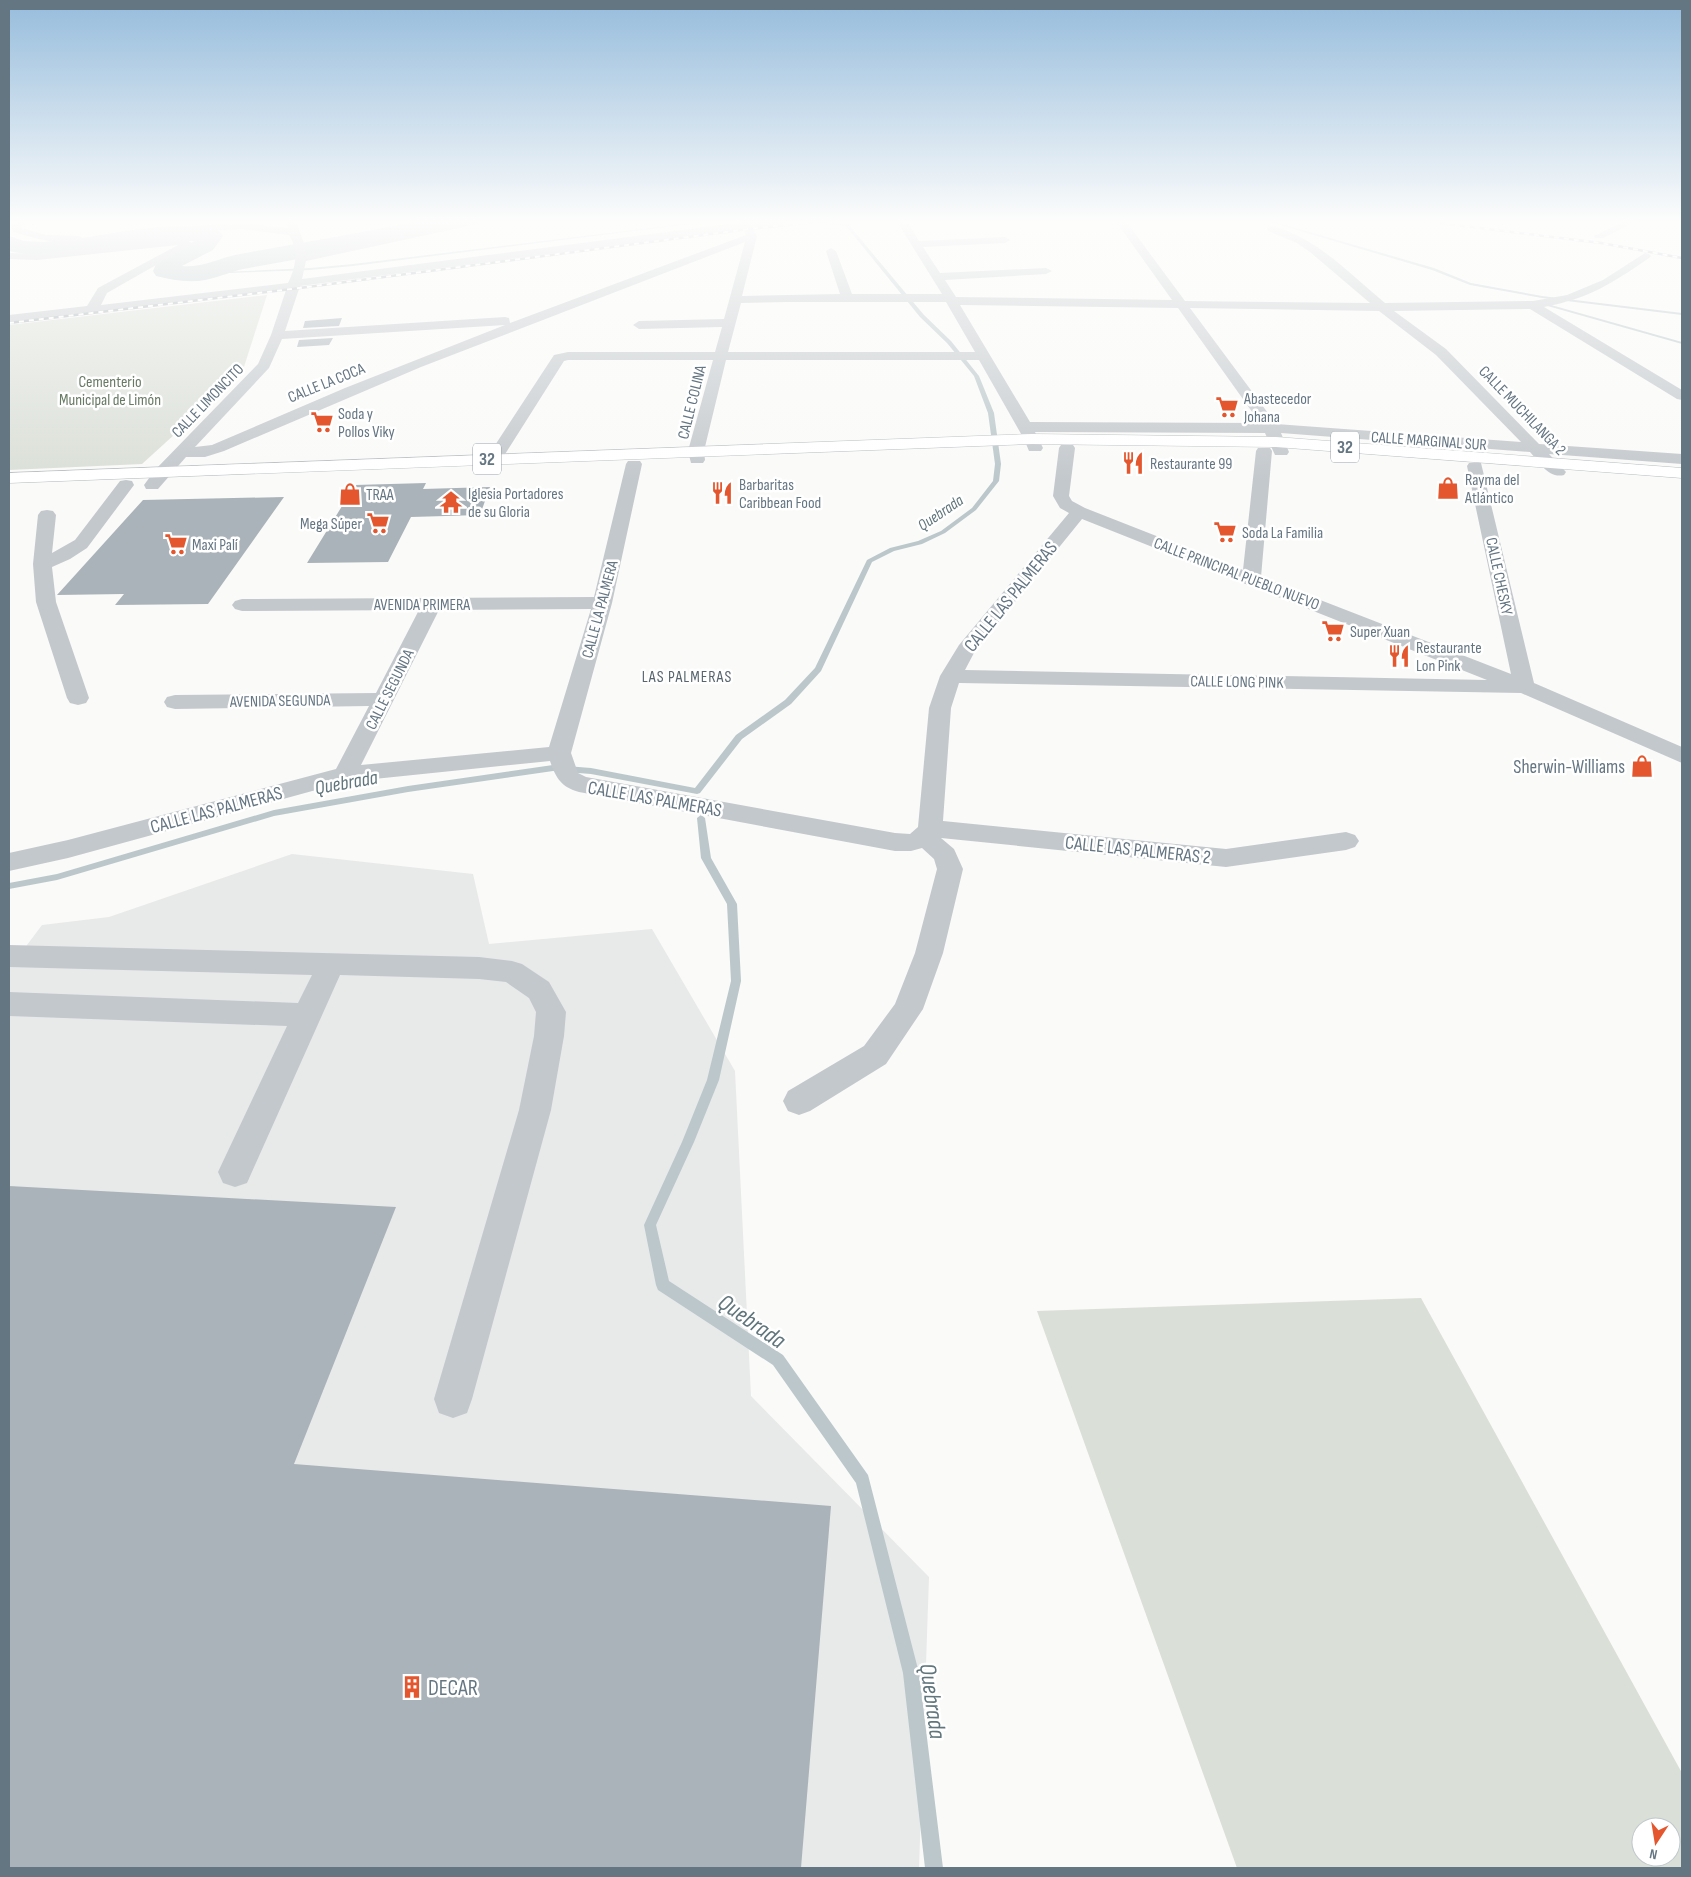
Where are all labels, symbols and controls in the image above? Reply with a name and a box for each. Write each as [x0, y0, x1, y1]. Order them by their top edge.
street label: CALLE LA COCA [285, 359, 368, 407]
street label: CALLE LIMONCITO [168, 360, 248, 442]
street label: CALLE MUCHILANGA 2 [1474, 362, 1569, 460]
street label: CALLE COLINA [674, 363, 711, 441]
park label: Cementerio Municipal de Limón [59, 373, 161, 410]
place label: Abastecedor Johana [1243, 390, 1312, 427]
supermarket icon: Abastecedor Johana [1214, 394, 1240, 420]
place label: Soda y Pollos Viky [338, 405, 395, 442]
supermarket icon: Soda y Pollos Viky [309, 409, 335, 435]
street label: CALLE MARGINAL SUR [1370, 428, 1487, 455]
road number: 32 [1331, 432, 1359, 462]
road number: 32 [473, 444, 501, 474]
restaurant icon: Restaurante 99 [1120, 450, 1146, 476]
place label: Restaurante 99 [1150, 455, 1232, 474]
place label: Rayma del Atlántico [1464, 471, 1519, 508]
shop icon: Rayma del Atlántico [1435, 475, 1461, 501]
place label: Barbaritas Caribbean Food [739, 476, 821, 513]
restaurant icon: Barbaritas Caribbean Food [709, 480, 735, 506]
shop icon: TRAA [337, 481, 363, 507]
place label: Iglesia Portadores de su Gloria [468, 485, 564, 522]
place label: TRAA [366, 486, 394, 505]
temple icon: Iglesia Portadores de su Gloria [438, 489, 464, 515]
water label: Quebrada [914, 491, 968, 535]
supermarket icon: Mega Súper [365, 510, 391, 536]
place label: Mega Súper [300, 515, 362, 534]
supermarket icon: Soda La Familia [1212, 519, 1238, 545]
place label: Soda La Familia [1242, 524, 1323, 543]
supermarket icon: Maxi Palí [163, 531, 189, 557]
street label: CALLE PRINCIPAL PUEBLO NUEVO [1151, 534, 1322, 615]
place label: Maxi Palí [192, 536, 238, 555]
street label: CALLE CHESKY [1481, 536, 1516, 617]
street label: CALLE LAS PALMERAS [960, 537, 1063, 657]
street label: CALLE LA PALMERA [578, 558, 623, 660]
street label: AVENIDA PRIMERA [373, 596, 470, 615]
supermarket icon: Super Xuan [1320, 618, 1346, 644]
place label: Super Xuan [1350, 623, 1410, 642]
place label: Restaurante Lon Pink [1416, 639, 1482, 676]
restaurant icon: Restaurante Lon Pink [1386, 643, 1412, 669]
street label: CALLE SEGUNDA [362, 646, 419, 733]
district label: LAS PALMERAS [642, 668, 732, 687]
street label: CALLE LONG PINK [1190, 672, 1284, 693]
street label: AVENIDA SEGUNDA [229, 691, 331, 712]
shop icon: Sherwin-Williams [1629, 753, 1655, 779]
place label: Sherwin-Williams [1513, 756, 1625, 779]
water label: Quebrada [313, 766, 380, 800]
street label: CALLE LAS PALMERAS [586, 776, 723, 823]
street label: CALLE LAS PALMERAS [148, 782, 285, 839]
street label: CALLE LAS PALMERAS 2 [1064, 831, 1212, 870]
water label: Quebrada [712, 1288, 791, 1355]
water label: Quebrada [913, 1661, 952, 1741]
building icon: DECAR [399, 1674, 425, 1700]
place label: DECAR [428, 1675, 478, 1702]
north arrow [1631, 1817, 1681, 1867]
text: N [1648, 1845, 1659, 1863]

